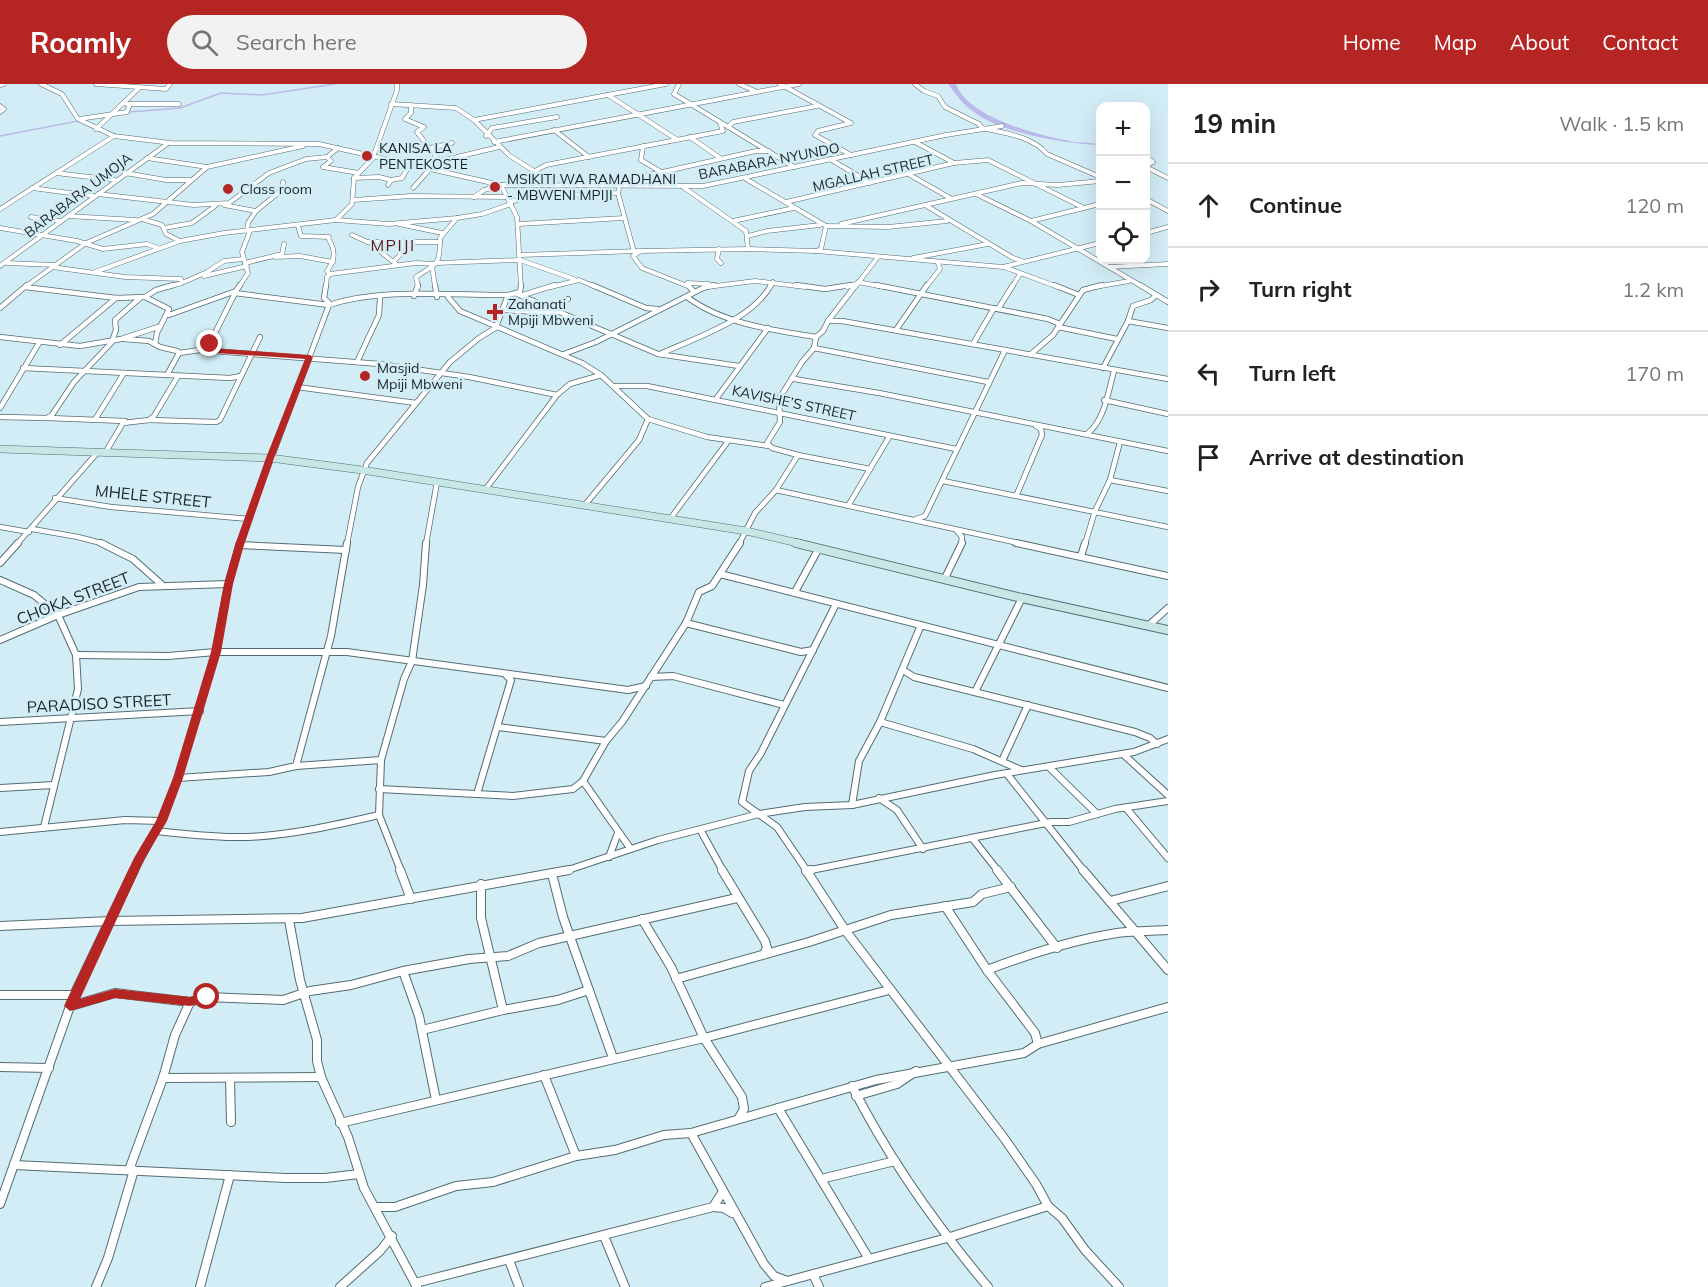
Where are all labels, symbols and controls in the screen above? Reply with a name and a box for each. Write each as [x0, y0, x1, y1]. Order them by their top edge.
search box [167, 15, 587, 69]
text: Roamly [30, 25, 131, 60]
icon: search [188, 26, 221, 59]
text: Search here [236, 28, 357, 56]
text: Home [1343, 29, 1401, 55]
text: Map [1434, 29, 1477, 55]
text: About [1510, 29, 1569, 55]
text: Contact [1602, 29, 1678, 55]
map controls [1096, 102, 1150, 264]
button: + [1096, 102, 1150, 156]
text: 19 min [1192, 107, 1276, 140]
text: Walk · 1.5 km [1559, 111, 1684, 136]
street label: BARABARA NYUNDO [697, 138, 841, 184]
place label: KANISA LA PENTEKOSTE [379, 139, 468, 173]
street label: BARABARA UMOJA [21, 148, 136, 241]
marker: KANISA LA PENTEKOSTE [360, 149, 374, 163]
street label: MGALLAH STREET [811, 150, 936, 196]
button: − [1096, 156, 1150, 210]
place label: MSIKITI WA RAMADHANI - MBWENI MPIJI [507, 170, 676, 204]
place label: Class room [240, 180, 312, 198]
marker: MSIKITI WA RAMADHANI - MBWENI MPIJI [488, 180, 502, 194]
marker: Class room [221, 182, 235, 196]
icon: ahead [1192, 189, 1225, 222]
text: Continue [1249, 191, 1342, 219]
text: 120 m [1625, 193, 1684, 218]
button: locate [1096, 210, 1150, 264]
district label: MPIJI [370, 235, 416, 255]
icon: right [1192, 273, 1225, 306]
text: Turn right [1249, 275, 1352, 303]
text: 1.2 km [1622, 277, 1684, 302]
place label: Zahanati Mpiji Mbweni [508, 295, 594, 329]
marker: Zahanati Mpiji Mbweni [486, 303, 504, 321]
route end [196, 330, 222, 356]
icon: left [1192, 357, 1225, 390]
place label: Masjid Mpiji Mbweni [377, 359, 463, 393]
text: Turn left [1249, 359, 1336, 387]
text: 170 m [1625, 361, 1684, 386]
marker: Masjid Mpiji Mbweni [358, 369, 372, 383]
street label: KAVISHE’S STREET [730, 381, 858, 425]
icon: arrive [1192, 441, 1225, 474]
text: Arrive at destination [1249, 443, 1464, 471]
street label: MHELE STREET [94, 480, 212, 512]
street label: CHOKA STREET [13, 567, 133, 629]
street label: PARADISO STREET [26, 689, 172, 717]
route start [193, 983, 219, 1009]

